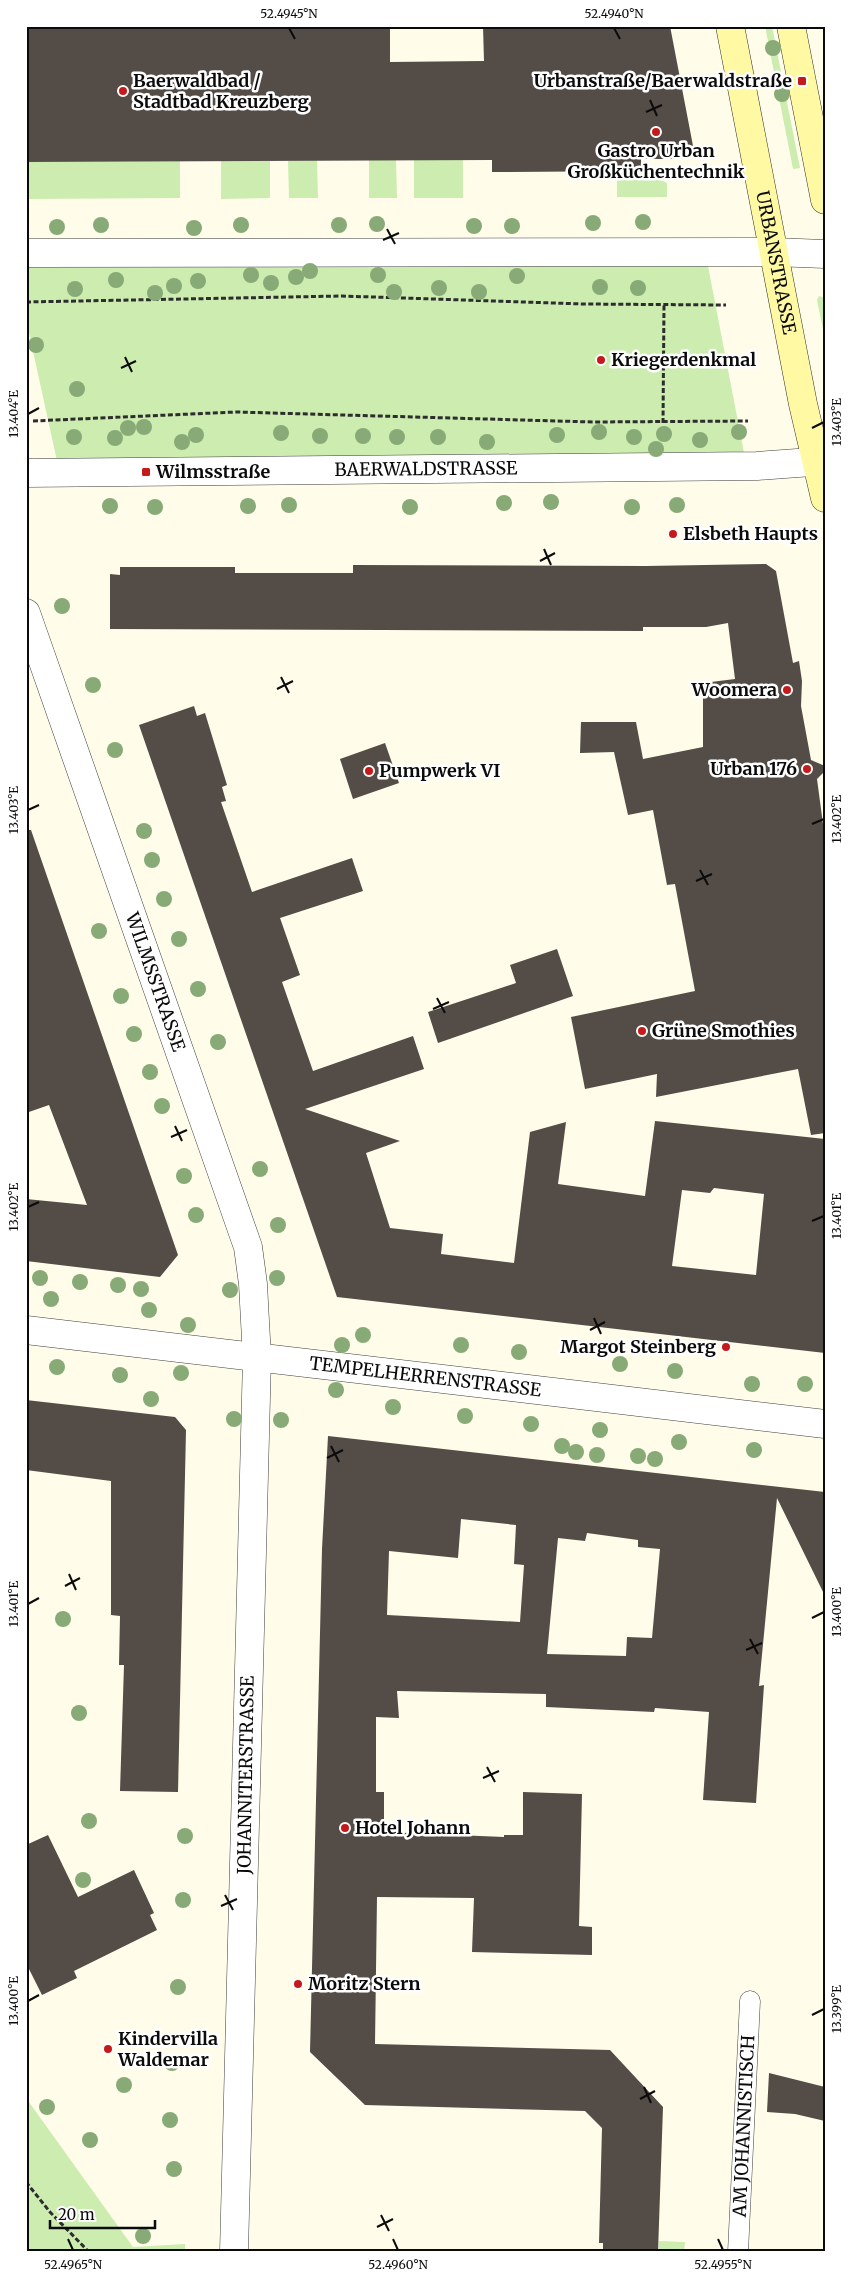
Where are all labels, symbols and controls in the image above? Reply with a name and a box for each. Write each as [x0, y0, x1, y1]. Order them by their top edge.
text: 52.4945°N [260, 6, 318, 21]
text: 52.4940°N [584, 6, 644, 21]
place label: Baerwaldbad / Stadtbad Kreuzberg [133, 69, 309, 113]
place label: Urbanstraße/Baerwaldstraße [534, 69, 792, 92]
marker: Urbanstraße/Baerwaldstraße [796, 75, 808, 87]
marker: Baerwaldbad / Stadtbad Kreuzberg [117, 85, 129, 97]
marker: Gastro Urban Großküchentechnik [650, 126, 662, 138]
place label: Gastro Urban Großküchentechnik [568, 139, 745, 183]
street label: URBANSTRASSE [751, 189, 801, 337]
place label: Kriegerdenkmal [611, 348, 756, 371]
marker: Kriegerdenkmal [595, 354, 607, 366]
text: 13.404°E [6, 390, 21, 438]
text: 13.403°E [829, 398, 844, 446]
street label: BAERWALDSTRASSE [334, 456, 518, 481]
place label: Wilmsstraße [155, 460, 270, 483]
marker: Wilmsstraße [140, 466, 152, 478]
place label: Elsbeth Haupts [683, 522, 818, 545]
marker: Elsbeth Haupts [667, 528, 679, 540]
place label: Woomera [691, 678, 777, 701]
marker: Woomera [781, 684, 793, 696]
place label: Urban 176 [710, 757, 797, 780]
place label: Pumpwerk VI [379, 759, 500, 782]
marker: Urban 176 [801, 763, 813, 775]
marker: Pumpwerk VI [363, 765, 375, 777]
text: 13.403°E [6, 786, 21, 834]
text: 13.402°E [829, 794, 844, 843]
street label: WILMSSTRASSE [120, 908, 191, 1055]
place label: Grüne Smothies [652, 1019, 795, 1042]
marker: Grüne Smothies [636, 1025, 648, 1037]
text: 13.402°E [6, 1182, 21, 1231]
text: 13.401°E [829, 1193, 844, 1239]
place label: Margot Steinberg [560, 1335, 716, 1358]
marker: Margot Steinberg [720, 1341, 732, 1353]
street label: TEMPELHERRENSTRASSE [308, 1351, 543, 1402]
text: 13.401°E [6, 1581, 21, 1627]
text: 13.400°E [829, 1587, 844, 1637]
street label: JOHANNITERSTRASSE [232, 1675, 259, 1875]
place label: Hotel Johann [355, 1816, 470, 1839]
marker: Hotel Johann [339, 1822, 351, 1834]
place label: Moritz Stern [308, 1972, 421, 1995]
text: 13.400°E [6, 1976, 21, 2026]
marker: Moritz Stern [292, 1978, 304, 1990]
text: 13.399°E [829, 1985, 844, 2033]
place label: Kindervilla Waldemar [117, 2027, 218, 2071]
street label: AM JOHANNISTISCH [728, 2034, 759, 2219]
marker: Kindervilla Waldemar [102, 2043, 114, 2055]
scale bar [50, 2198, 155, 2230]
text: 20 m [58, 2205, 95, 2224]
text: 52.4965°N [44, 2257, 103, 2272]
text: 52.4960°N [368, 2257, 428, 2272]
text: 52.4955°N [694, 2257, 752, 2272]

